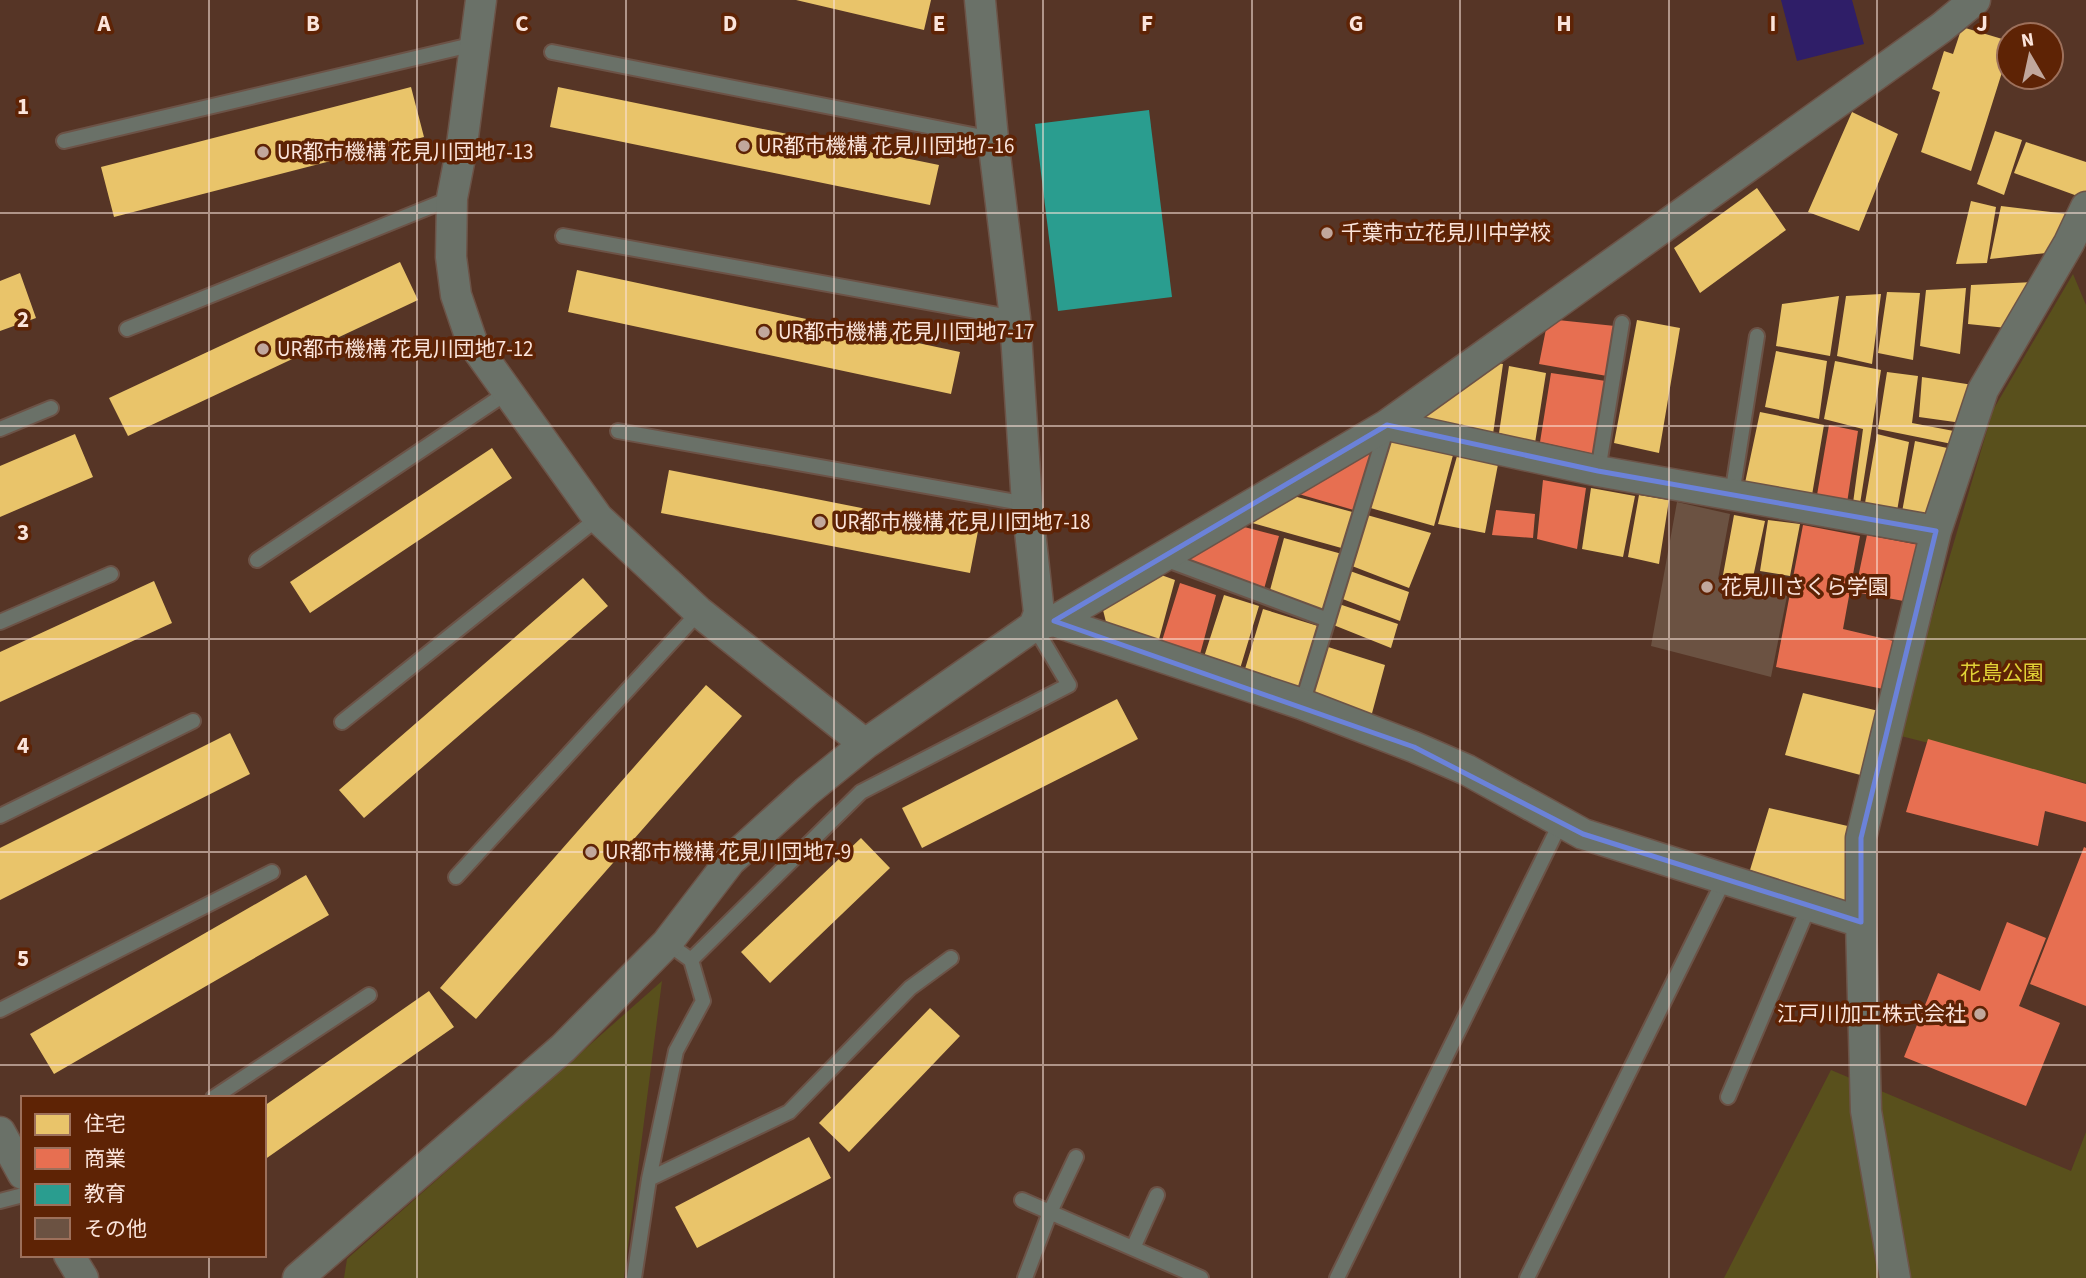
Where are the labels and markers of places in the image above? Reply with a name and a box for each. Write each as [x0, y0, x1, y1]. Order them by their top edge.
place label: UR都市機構 花見川団地7-16 [758, 131, 1015, 161]
place label: UR都市機構 花見川団地7-13 [277, 137, 534, 167]
marker: UR都市機構 花見川団地7-16 [736, 138, 752, 154]
marker: UR都市機構 花見川団地7-13 [255, 144, 271, 160]
place label: 千葉市立花見川中学校 [1341, 218, 1551, 248]
marker: 千葉市立花見川中学校 [1319, 225, 1335, 241]
place label: UR都市機構 花見川団地7-17 [778, 317, 1035, 347]
marker: UR都市機構 花見川団地7-17 [756, 324, 772, 340]
place label: UR都市機構 花見川団地7-12 [277, 334, 534, 364]
marker: UR都市機構 花見川団地7-12 [255, 341, 271, 357]
place label: UR都市機構 花見川団地7-18 [834, 507, 1091, 537]
marker: UR都市機構 花見川団地7-18 [812, 514, 828, 530]
place label: 花見川さくら学園 [1721, 572, 1889, 602]
marker: 花見川さくら学園 [1699, 579, 1715, 595]
place label: UR都市機構 花見川団地7-9 [605, 837, 851, 867]
marker: UR都市機構 花見川団地7-9 [583, 844, 599, 860]
place label: 江戸川加工株式会社 [1777, 999, 1966, 1029]
marker: 江戸川加工株式会社 [1972, 1006, 1988, 1022]

